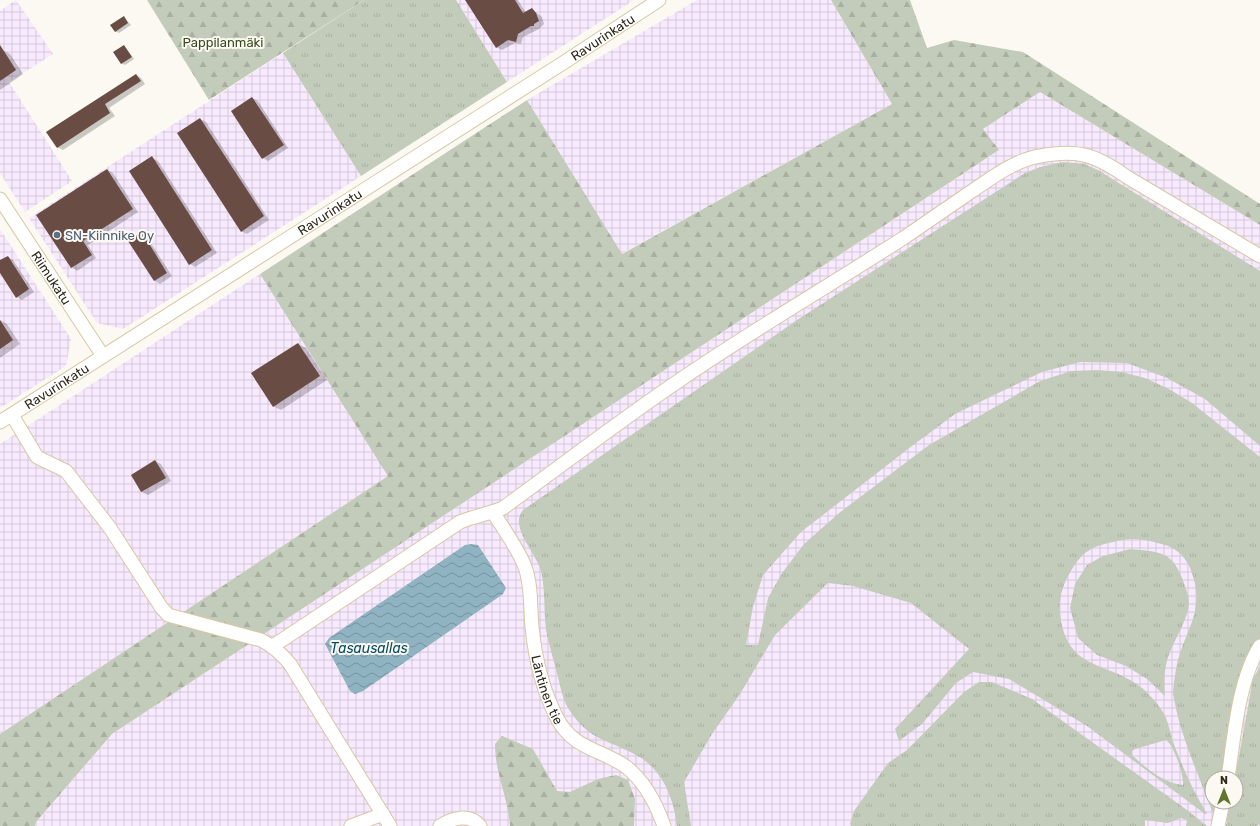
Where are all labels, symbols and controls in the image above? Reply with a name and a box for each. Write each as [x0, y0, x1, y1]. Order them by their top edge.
street label: Ravurinkatu [568, 11, 637, 63]
park label: Pappilanmäki [183, 35, 263, 50]
street label: Ravurinkatu [295, 186, 365, 238]
place label: SN-Kiinnike Oy [65, 228, 154, 243]
marker: SN-Kiinnike Oy [52, 230, 62, 240]
street label: Riimukatu [29, 248, 75, 307]
street label: Ravurinkatu [22, 360, 91, 412]
water label: Tasausallas [330, 640, 408, 657]
street label: Läntinen tie [529, 654, 566, 727]
north arrow [1204, 770, 1244, 810]
text: N [1220, 774, 1228, 787]

